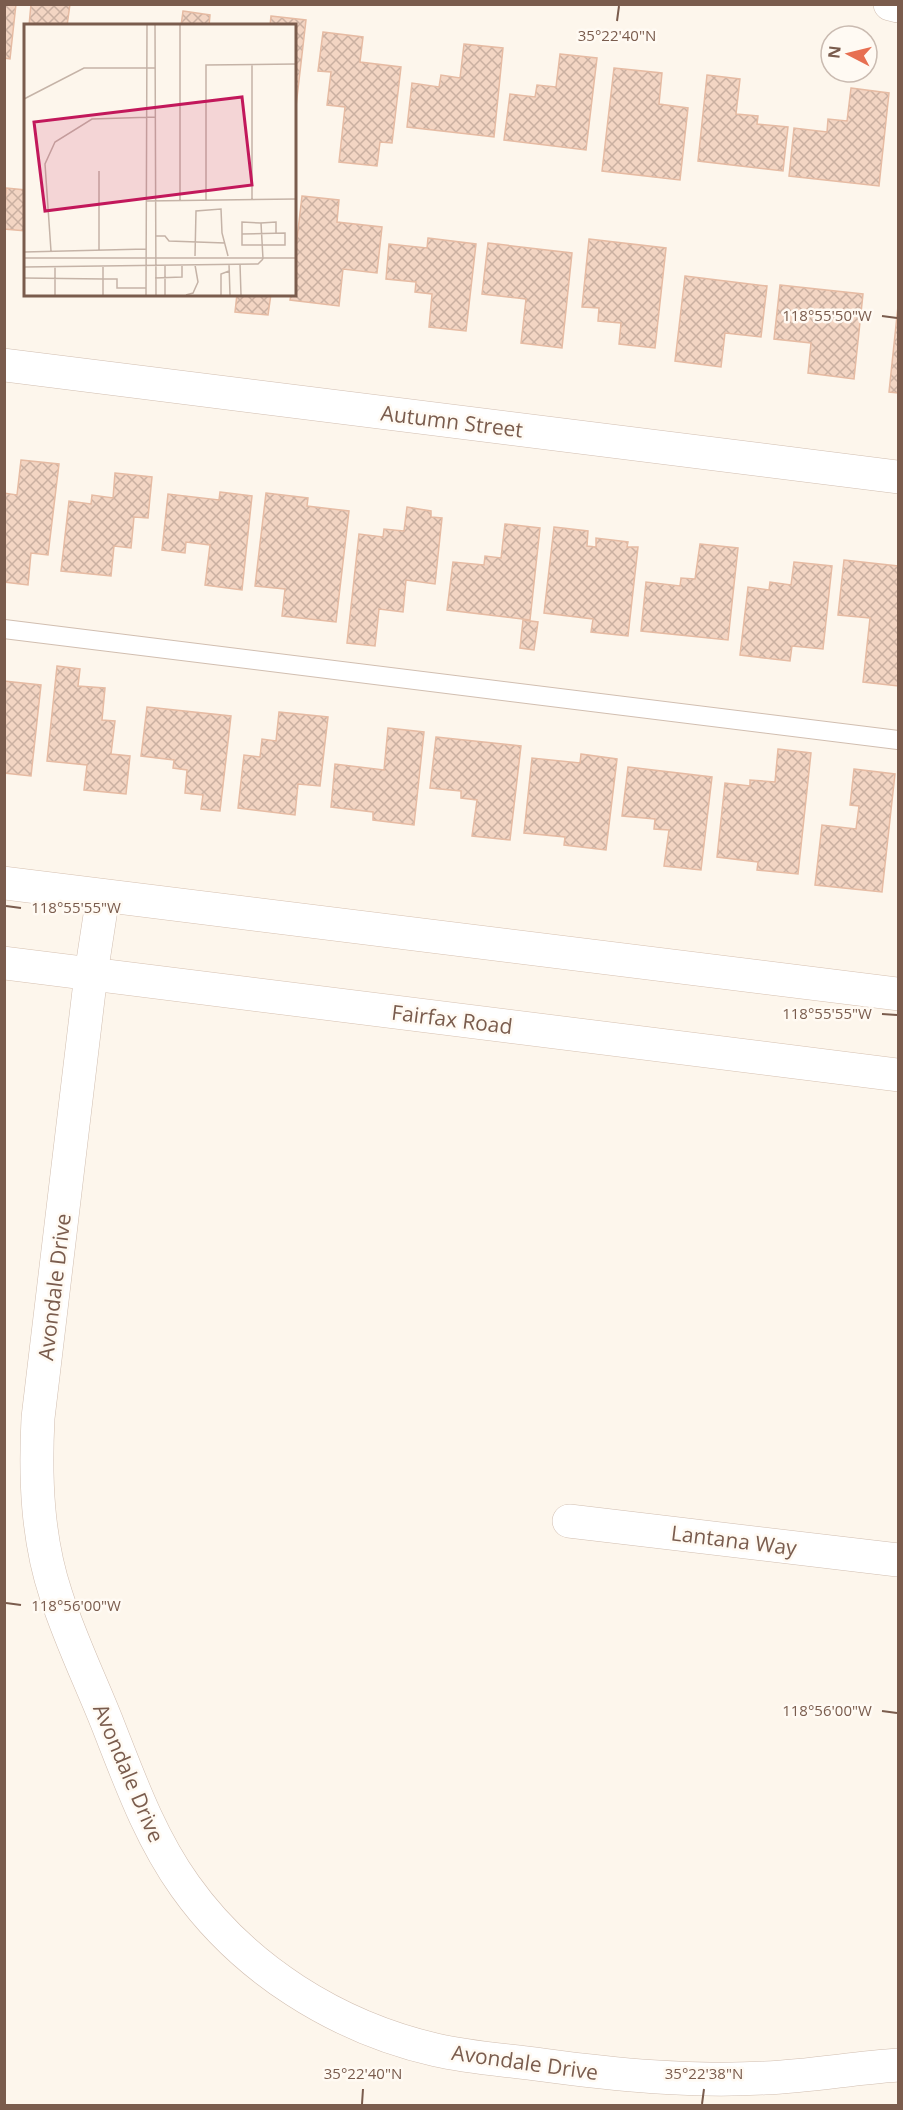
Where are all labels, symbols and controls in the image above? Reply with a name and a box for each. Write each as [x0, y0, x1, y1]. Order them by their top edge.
inset map [24, 24, 296, 296]
north arrow [819, 24, 879, 84]
text: 35°22'40"N [578, 25, 656, 45]
text: N [822, 44, 846, 60]
text: 118°55'50"W [782, 305, 872, 325]
street label: Autumn Street [379, 398, 525, 444]
text: 118°55'55"W [31, 897, 121, 917]
street label: Fairfax Road [390, 998, 514, 1040]
text: 118°55'55"W [782, 1003, 872, 1023]
street label: Avondale Drive [31, 1212, 77, 1362]
street label: Lantana Way [670, 1518, 799, 1562]
text: 118°56'00"W [31, 1595, 121, 1615]
street label: Avondale Drive [87, 1700, 171, 1846]
text: 118°56'00"W [782, 1700, 872, 1720]
street label: Avondale Drive [450, 2038, 600, 2086]
text: 35°22'40"N [324, 2063, 402, 2083]
text: 35°22'38"N [665, 2063, 743, 2083]

